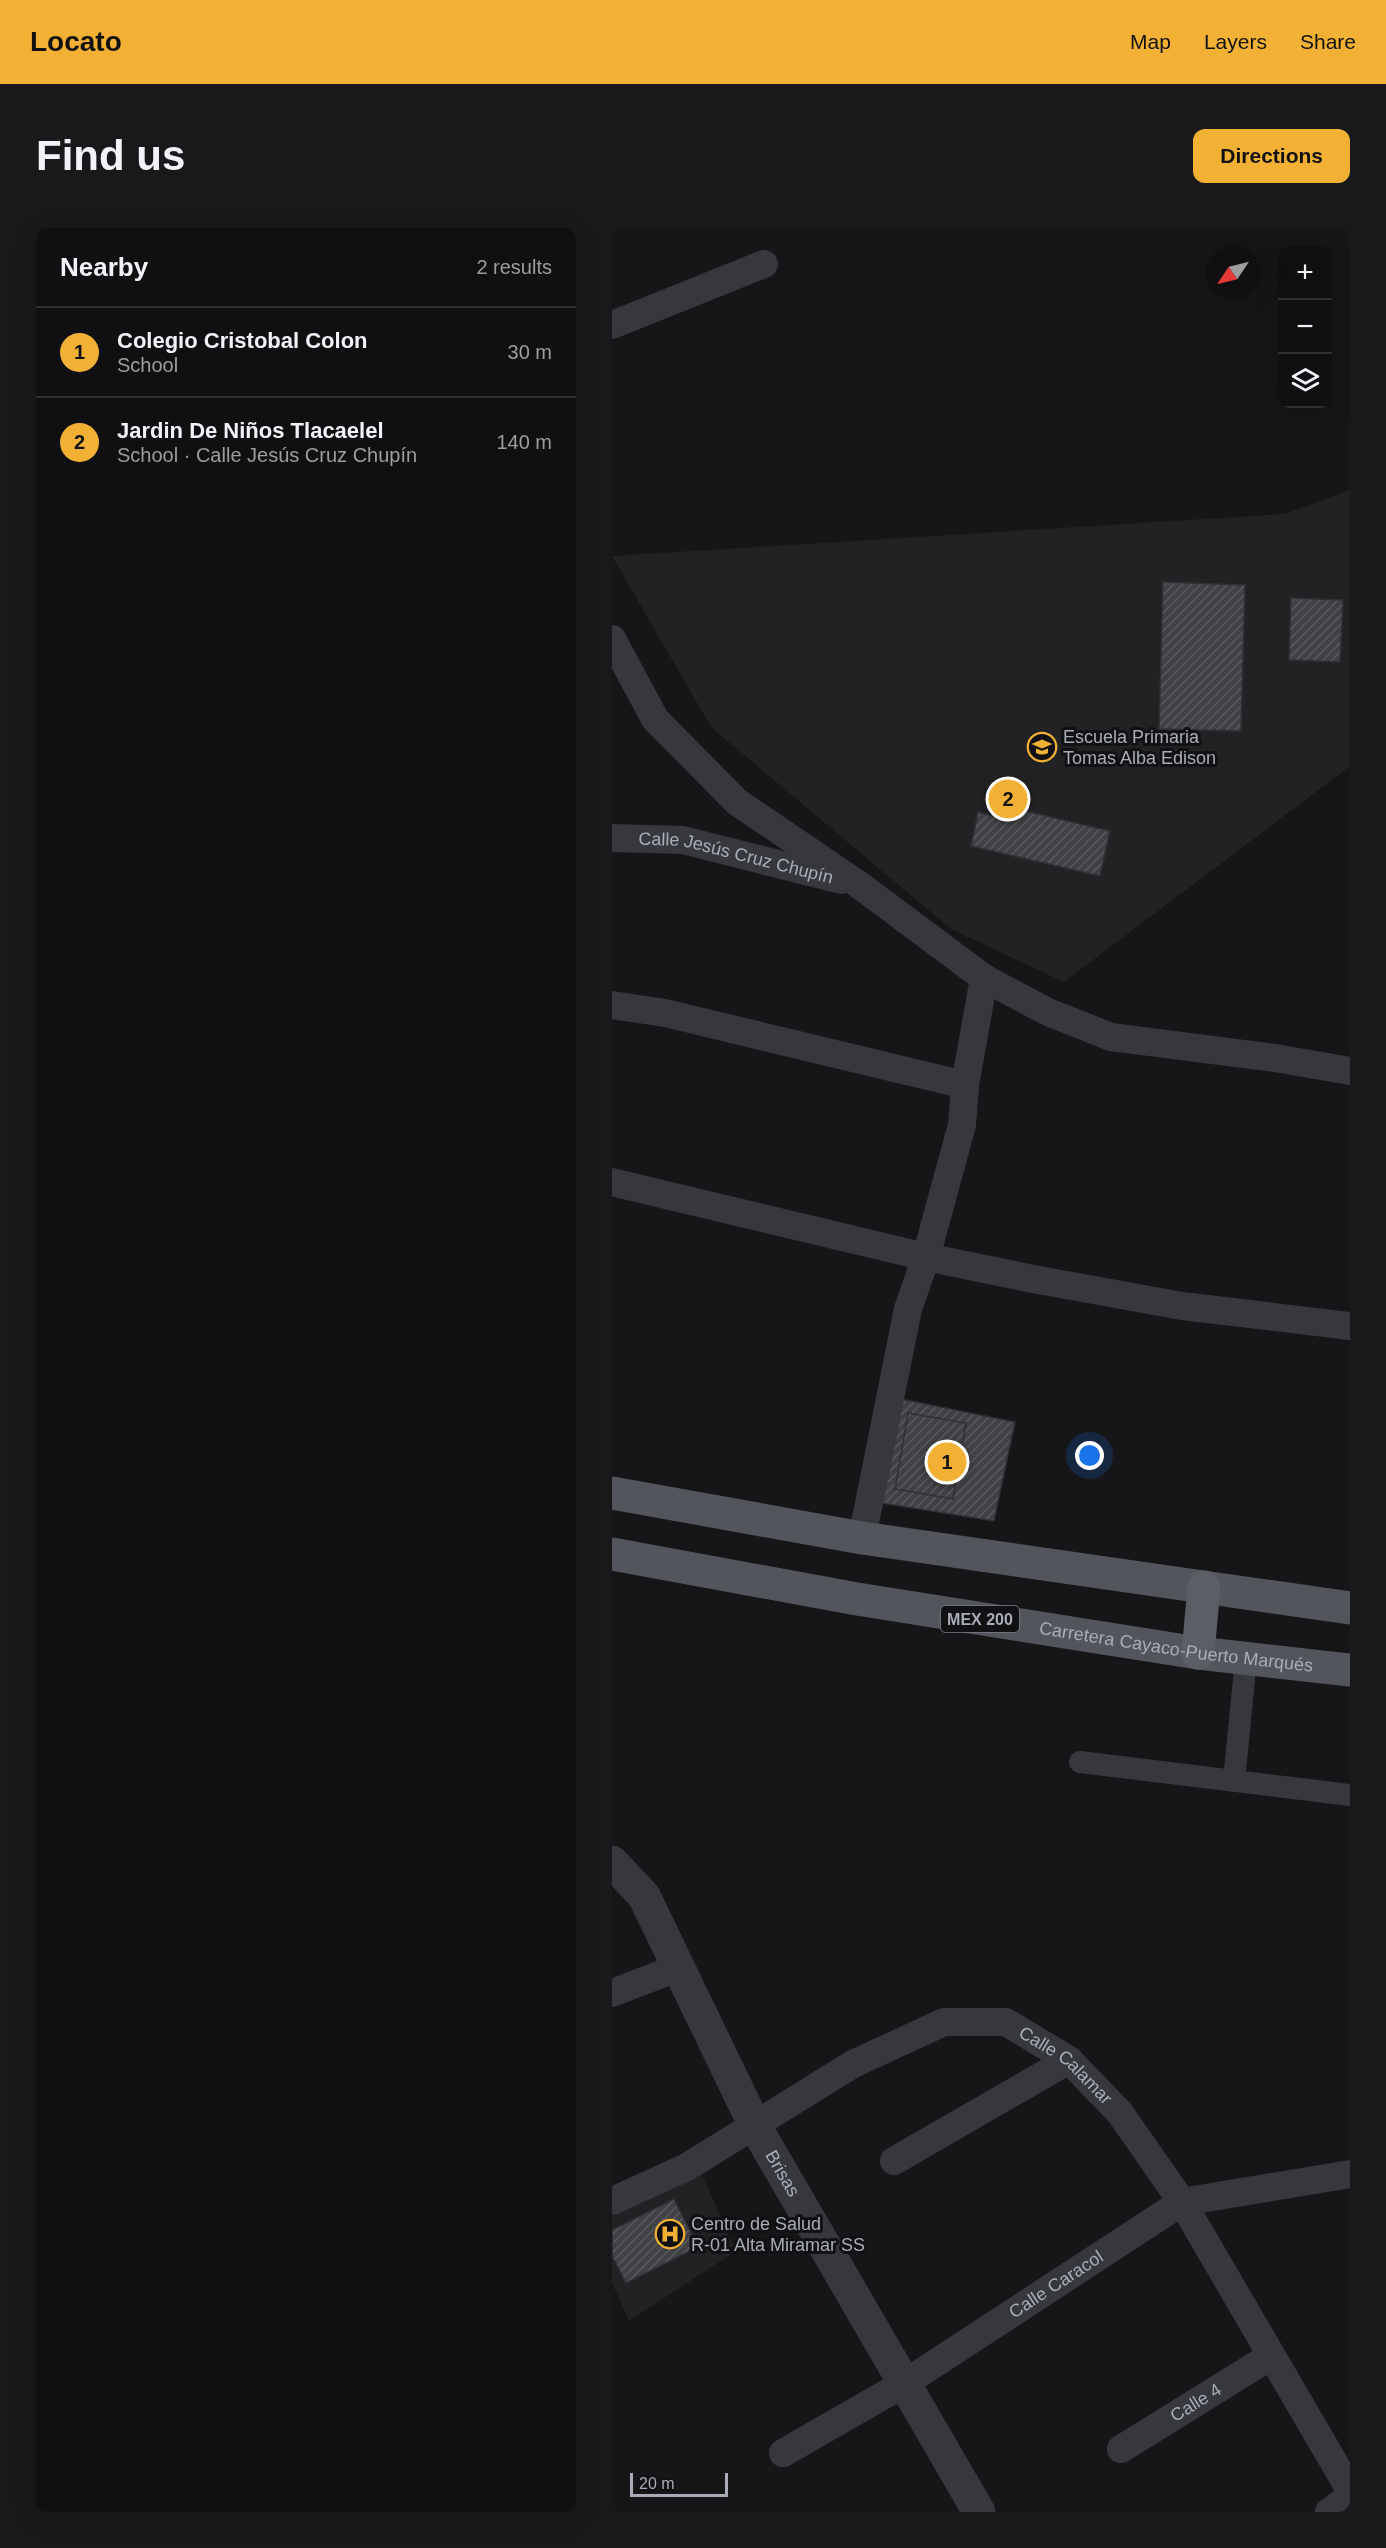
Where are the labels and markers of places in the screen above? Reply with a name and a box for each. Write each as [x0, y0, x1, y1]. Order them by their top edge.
place label: Escuela Primaria Tomas Alba Edison [1063, 727, 1216, 768]
school or university icon: Escuela Primaria Tomas Alba Edison [1026, 731, 1058, 763]
pin: 2 [988, 776, 1028, 822]
pin: 1 [928, 1440, 966, 1484]
place label: Centro de Salud R-01 Alta Miramar SS [691, 2214, 865, 2255]
hospital icon: Centro de Salud R-01 Alta Miramar SS [654, 2218, 686, 2250]

